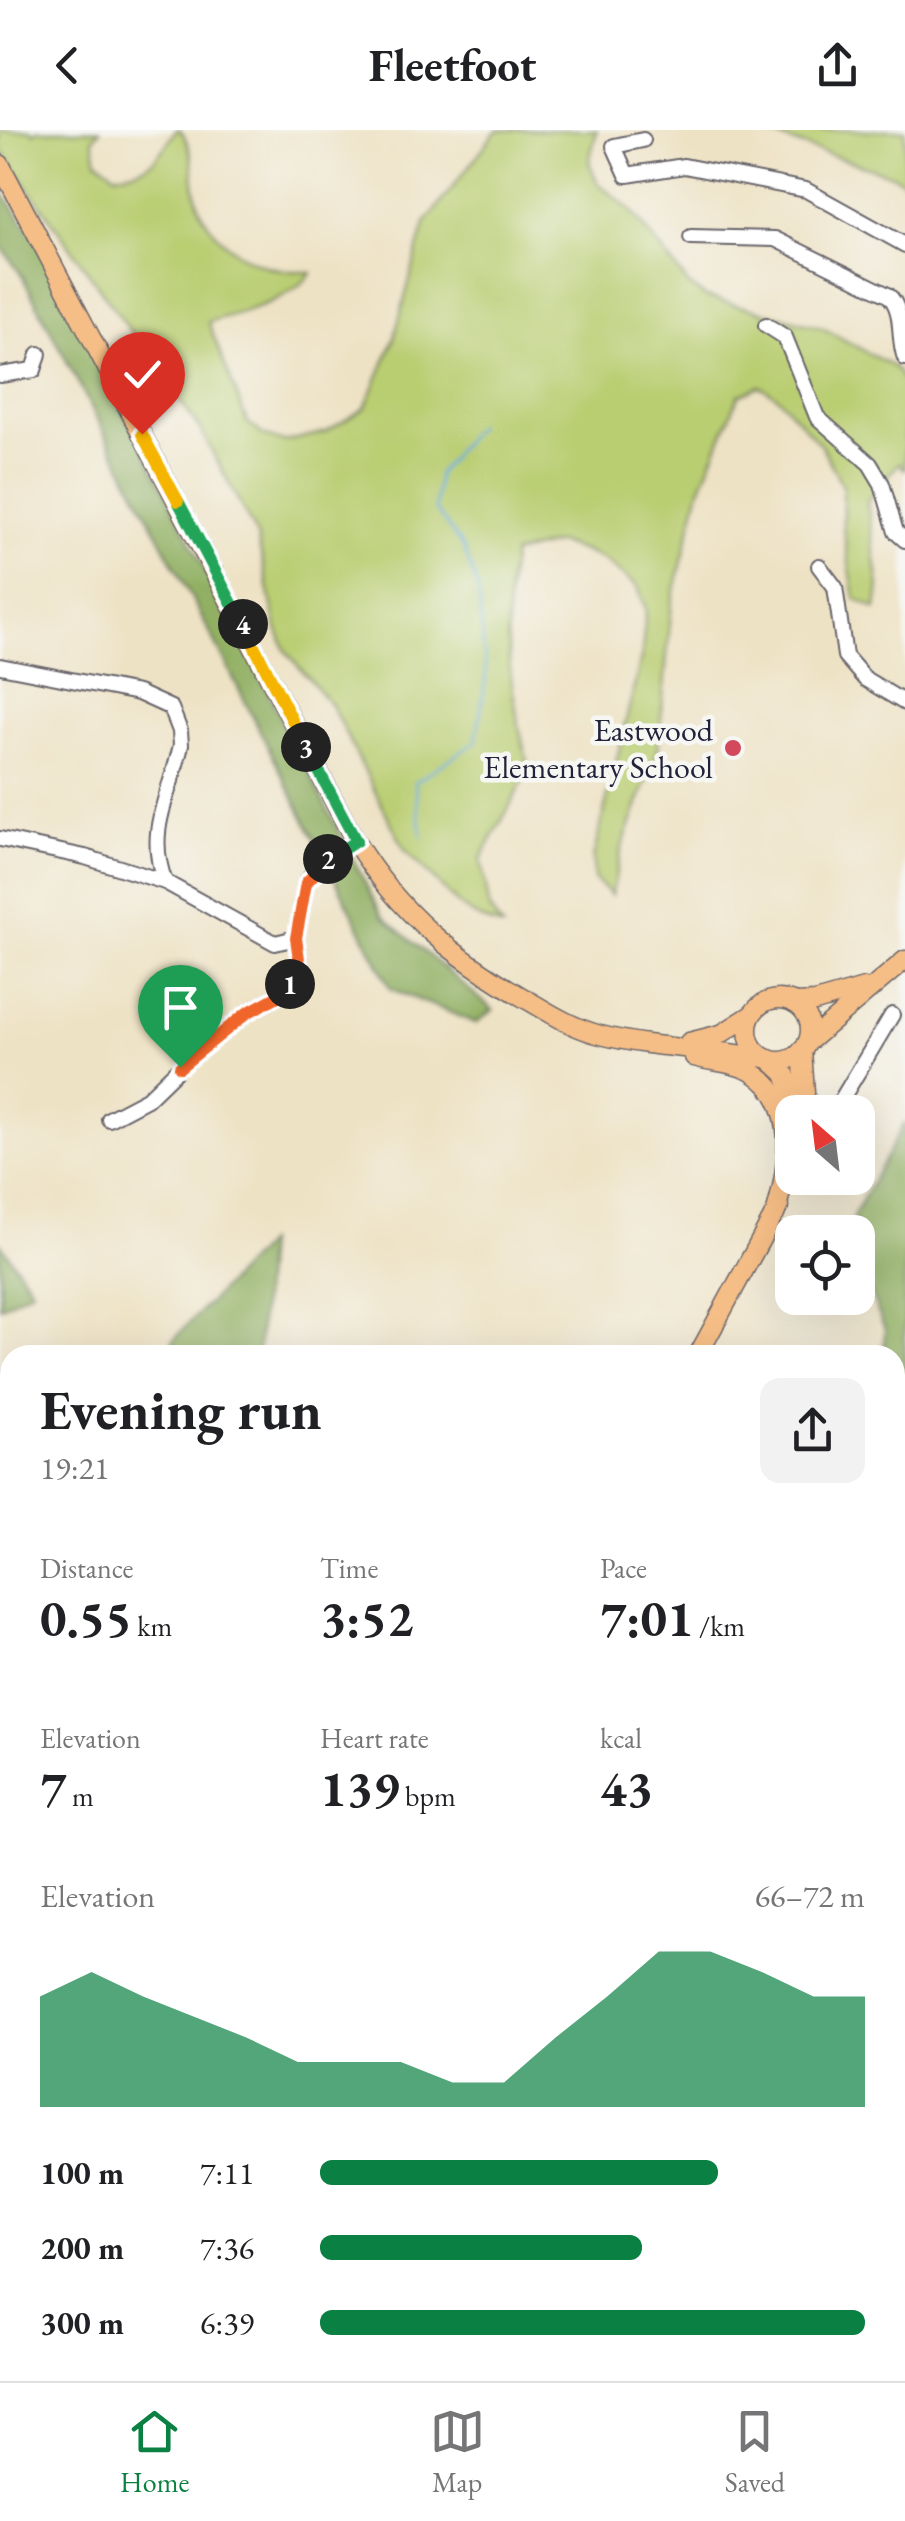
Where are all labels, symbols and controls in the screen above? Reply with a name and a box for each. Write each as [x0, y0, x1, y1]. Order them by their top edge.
text: Fleetfoot [369, 36, 536, 94]
icon: back [40, 38, 95, 93]
icon: share [810, 38, 865, 93]
pin [100, 332, 185, 435]
icon: check [115, 347, 170, 402]
pin: 4 [218, 599, 268, 649]
text: 4 [236, 606, 250, 642]
place label: Eastwood Elementary School [483, 709, 714, 788]
pin: 3 [281, 722, 331, 772]
text: 3 [299, 729, 313, 765]
marker: Eastwood Elementary School [722, 737, 744, 759]
pin: 2 [303, 834, 353, 884]
text: 2 [321, 841, 335, 877]
pin: 1 [265, 959, 315, 1009]
pin [138, 965, 223, 1068]
text: 1 [283, 966, 297, 1002]
icon: arrive [153, 980, 208, 1035]
north arrow [775, 1095, 875, 1195]
map controls [775, 1095, 875, 1315]
button: locate [775, 1215, 875, 1315]
text: Evening run [40, 1374, 322, 1445]
button: share [760, 1378, 865, 1483]
text: 19:21 [40, 1447, 109, 1489]
text: Distance [40, 1550, 134, 1586]
text: Time [320, 1550, 378, 1586]
text: Pace [600, 1550, 647, 1586]
text: 0.55 [40, 1586, 132, 1651]
text: 3:52 [320, 1586, 413, 1651]
text: 7:01 [600, 1586, 693, 1651]
text: km [132, 1608, 172, 1644]
text: /km [693, 1608, 745, 1644]
text: Elevation [40, 1720, 141, 1756]
text: Heart rate [320, 1720, 429, 1756]
text: kcal [600, 1720, 642, 1756]
text: 7 [40, 1756, 66, 1821]
text: 139 [320, 1756, 399, 1821]
text: 43 [600, 1756, 653, 1821]
text: m [66, 1778, 94, 1814]
text: bpm [399, 1778, 456, 1814]
text: Elevation [40, 1875, 155, 1917]
text: 66–72 m [755, 1875, 865, 1917]
text: 100 m [40, 2152, 124, 2194]
text: 7:11 [200, 2152, 254, 2194]
text: 200 m [40, 2227, 124, 2269]
text: 7:36 [200, 2227, 254, 2269]
text: 300 m [40, 2302, 124, 2344]
text: 6:39 [200, 2302, 254, 2344]
tab: Home [120, 2404, 189, 2500]
tab: Map [430, 2404, 485, 2500]
tab: Saved [725, 2404, 785, 2500]

